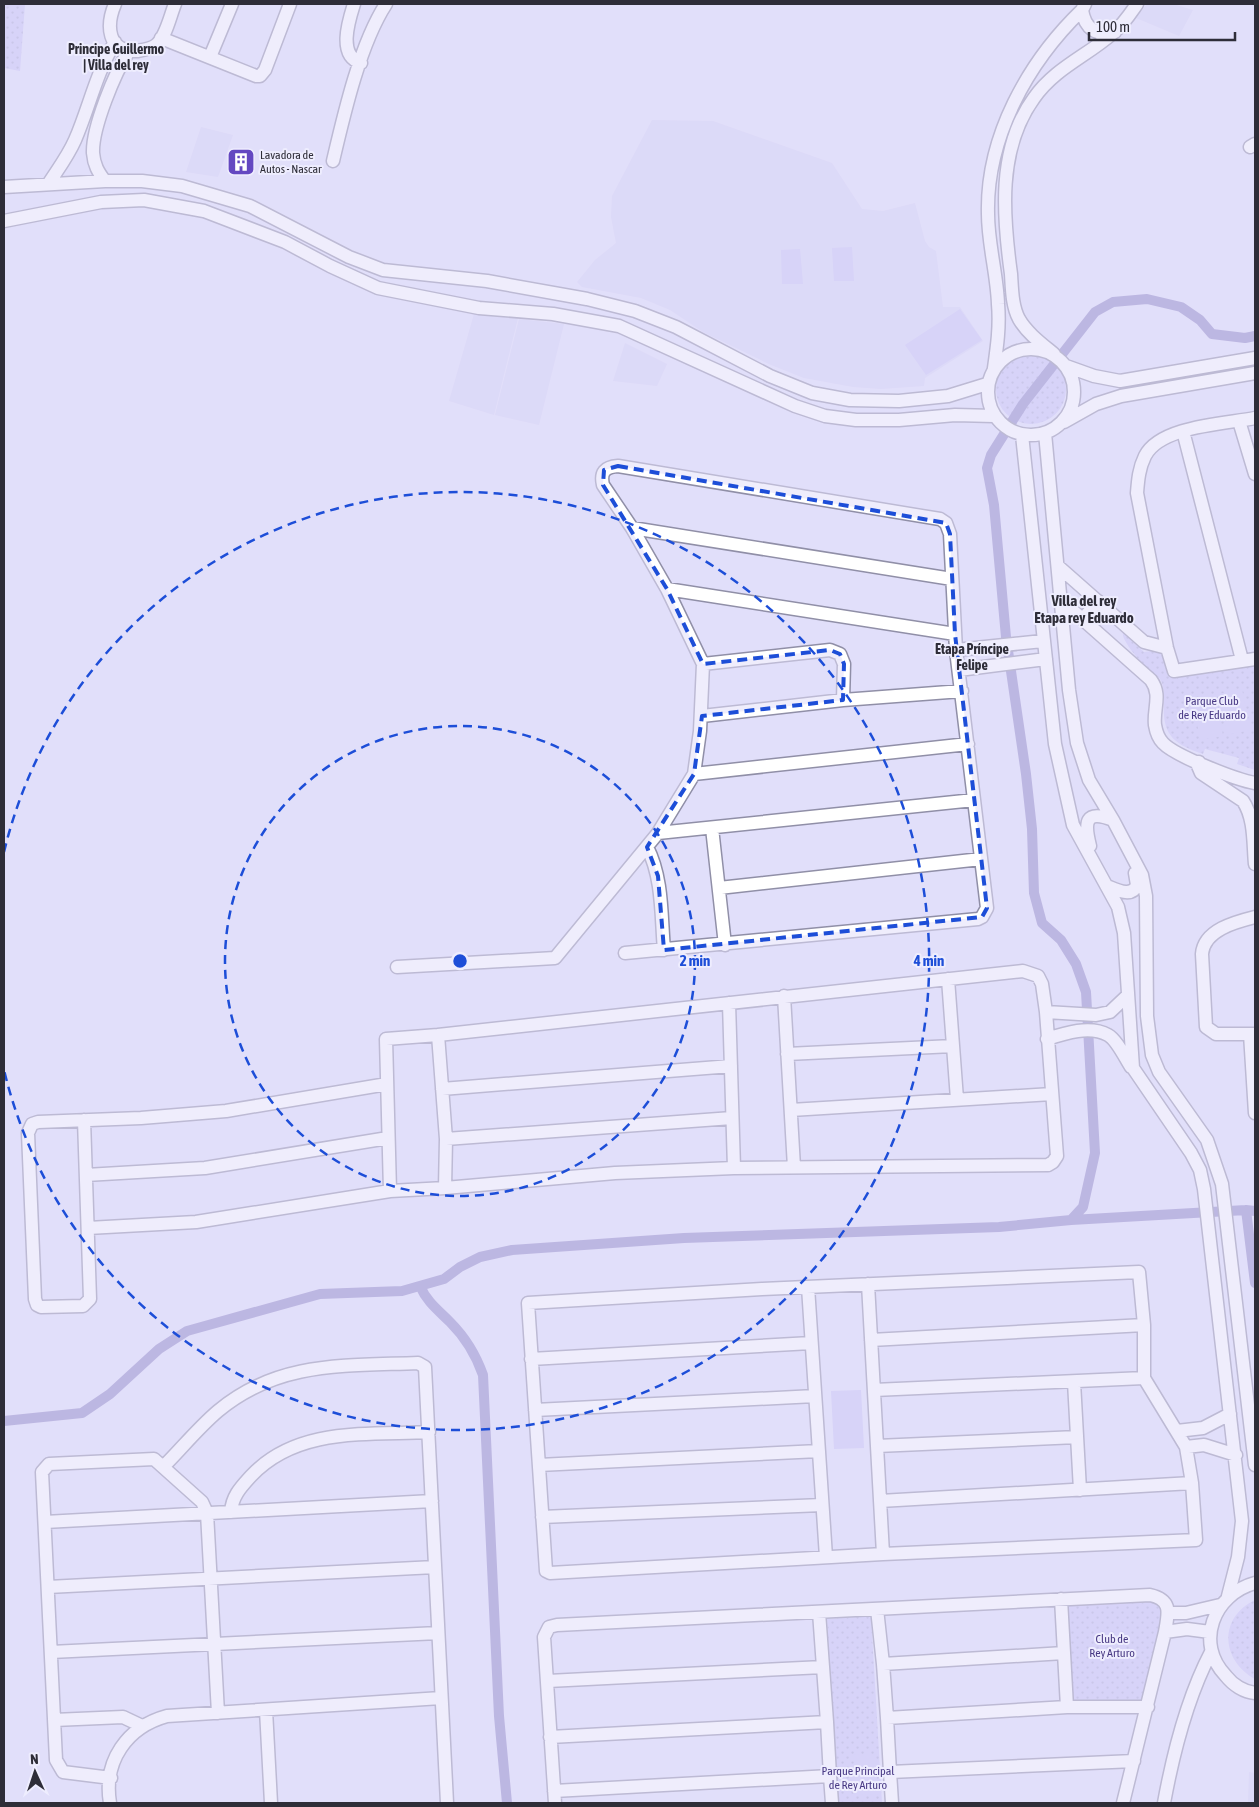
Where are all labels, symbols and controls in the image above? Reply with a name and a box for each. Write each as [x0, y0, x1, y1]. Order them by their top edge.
scale bar [1089, 10, 1235, 42]
text: 100 m [1096, 18, 1130, 35]
district label: Principe Guillermo | Villa del rey [68, 41, 164, 73]
building icon: Lavadora de Autos - Nascar [226, 147, 256, 177]
place label: Lavadora de Autos - Nascar [260, 148, 322, 176]
district label: Villa del rey Etapa rey Eduardo [1034, 592, 1134, 626]
district label: Etapa Príncipe Felipe [935, 641, 1009, 673]
park label: Parque Club de Rey Eduardo [1178, 694, 1246, 722]
centre of rings [451, 952, 469, 970]
text: 2 min [680, 952, 710, 969]
text: 4 min [913, 952, 944, 969]
park label: Club de Rey Arturo [1089, 1632, 1135, 1660]
north arrow [10, 1747, 60, 1797]
text: N [30, 1751, 39, 1767]
park label: Parque Principal de Rey Arturo [822, 1764, 895, 1792]

